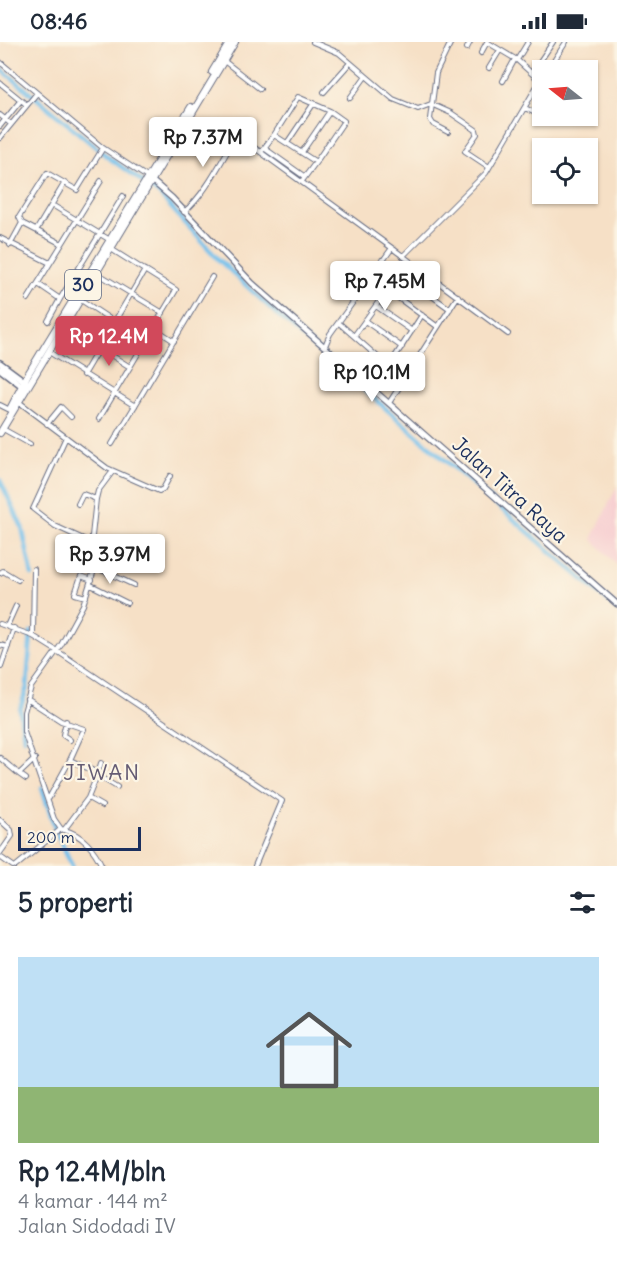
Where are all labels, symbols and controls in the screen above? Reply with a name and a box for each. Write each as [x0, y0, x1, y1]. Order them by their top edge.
text: 08:46 [30, 7, 88, 35]
north arrow [532, 60, 598, 126]
map controls [532, 60, 598, 204]
pin: Rp 7.37M [141, 117, 265, 168]
text: Rp 7.37M [163, 124, 243, 149]
button: locate [532, 138, 598, 204]
pin: Rp 7.45M [323, 261, 447, 312]
text: Rp 7.45M [344, 268, 426, 293]
road number: 30 [65, 270, 101, 300]
pin: Rp 12.4M [47, 316, 171, 367]
text: Rp 12.4M [69, 323, 149, 348]
pin: Rp 10.1M [310, 352, 434, 403]
text: Rp 10.1M [333, 359, 411, 384]
street label: Jalan Titra Raya [448, 431, 573, 548]
pin: Rp 3.97M [48, 534, 172, 585]
text: Rp 3.97M [69, 541, 151, 566]
district label: JIWAN [63, 758, 141, 786]
scale bar [18, 824, 141, 852]
text: 200 m [27, 827, 75, 847]
text: 5 properti [18, 886, 133, 919]
icon: filters [566, 886, 599, 919]
icon: home [255, 996, 363, 1104]
text: Rp 12.4M/bln [18, 1155, 166, 1188]
text: 4 kamar · 144 m² [18, 1188, 168, 1213]
text: Jalan Sidodadi IV [18, 1213, 176, 1238]

